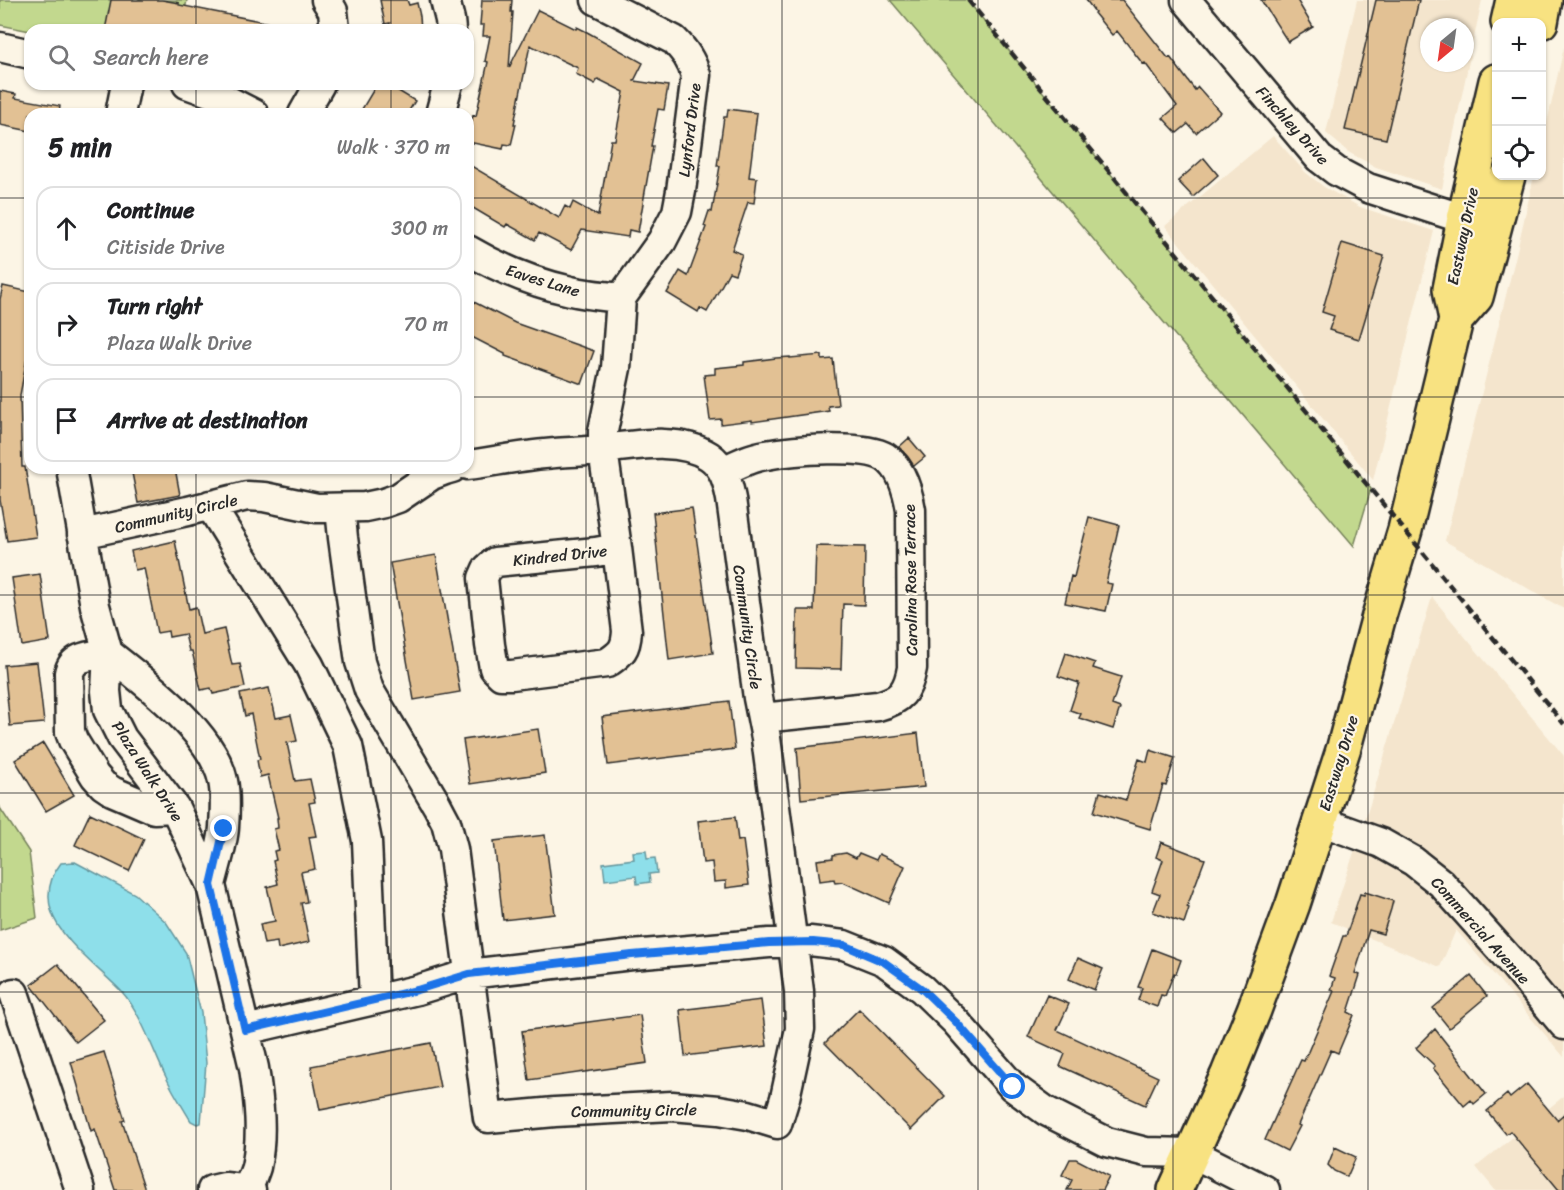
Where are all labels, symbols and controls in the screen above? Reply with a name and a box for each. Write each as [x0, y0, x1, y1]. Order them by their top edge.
north arrow [1420, 18, 1474, 72]
map controls [1492, 18, 1546, 180]
button: + [1492, 18, 1546, 72]
search box [24, 24, 474, 90]
text: Search here [93, 38, 209, 77]
icon: search [45, 41, 78, 74]
button: − [1492, 72, 1546, 126]
street label: Finchley Drive [1249, 79, 1337, 172]
street label: Lynford Drive [669, 81, 710, 179]
text: 5 min [48, 124, 112, 170]
button: locate [1492, 126, 1546, 180]
text: Walk · 370 m [337, 130, 450, 165]
street label: Eastway Drive [1438, 185, 1487, 288]
text: Continue [107, 191, 195, 230]
text: 300 m [391, 211, 448, 246]
icon: ahead [50, 212, 83, 245]
text: Citiside Drive [107, 230, 225, 265]
street label: Eaves Lane [502, 255, 584, 306]
text: Turn right [107, 287, 202, 326]
text: 70 m [403, 307, 448, 342]
icon: right [50, 308, 83, 341]
text: Plaza Walk Drive [107, 326, 252, 361]
text: Arrive at destination [107, 401, 308, 440]
icon: arrive [50, 404, 83, 437]
street label: Community Circle [112, 485, 241, 542]
street label: Carolina Rose Terrace [895, 504, 926, 656]
street label: Kindred Drive [511, 536, 609, 575]
street label: Community Circle [724, 563, 771, 691]
street label: Eastway Drive [1310, 712, 1367, 815]
street label: Plaza Walk Drive [104, 715, 191, 828]
route end [210, 815, 236, 841]
street label: Commercial Avenue [1424, 869, 1538, 991]
route start [999, 1073, 1025, 1099]
street label: Community Circle [571, 1095, 697, 1126]

